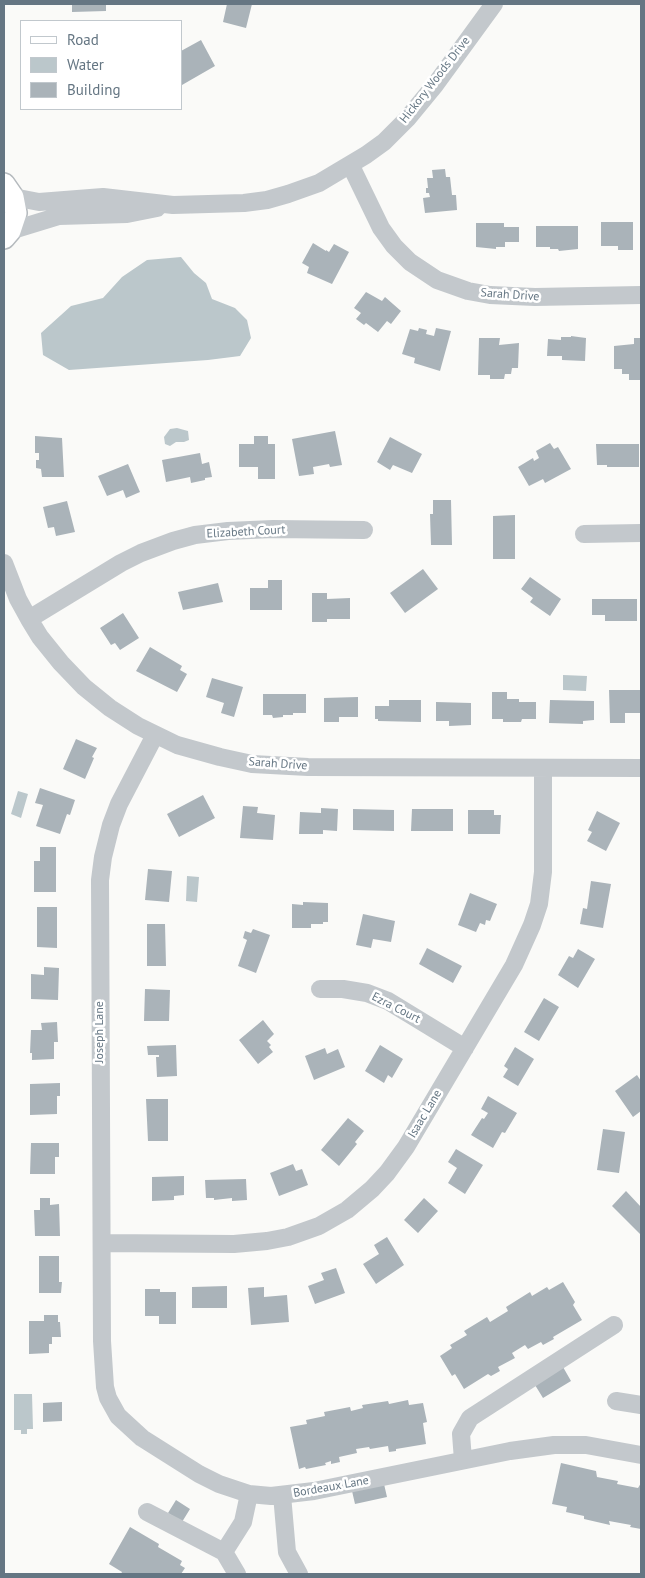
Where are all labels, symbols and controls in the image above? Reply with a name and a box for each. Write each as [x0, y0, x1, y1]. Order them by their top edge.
legend [20, 20, 182, 110]
text: Road [67, 30, 99, 49]
street label: Hickory Woods Drive [397, 34, 473, 126]
text: Water [67, 55, 104, 74]
text: Building [67, 80, 121, 99]
street label: Sarah Drive [480, 286, 540, 304]
street label: Elizabeth Court [206, 523, 286, 541]
street label: Sarah Drive [248, 755, 308, 773]
street label: Ezra Court [369, 990, 423, 1026]
street label: Joseph Lane [93, 1001, 107, 1063]
street label: Isaac Lane [405, 1087, 445, 1141]
street label: Bordeaux Lane [292, 1473, 370, 1501]

